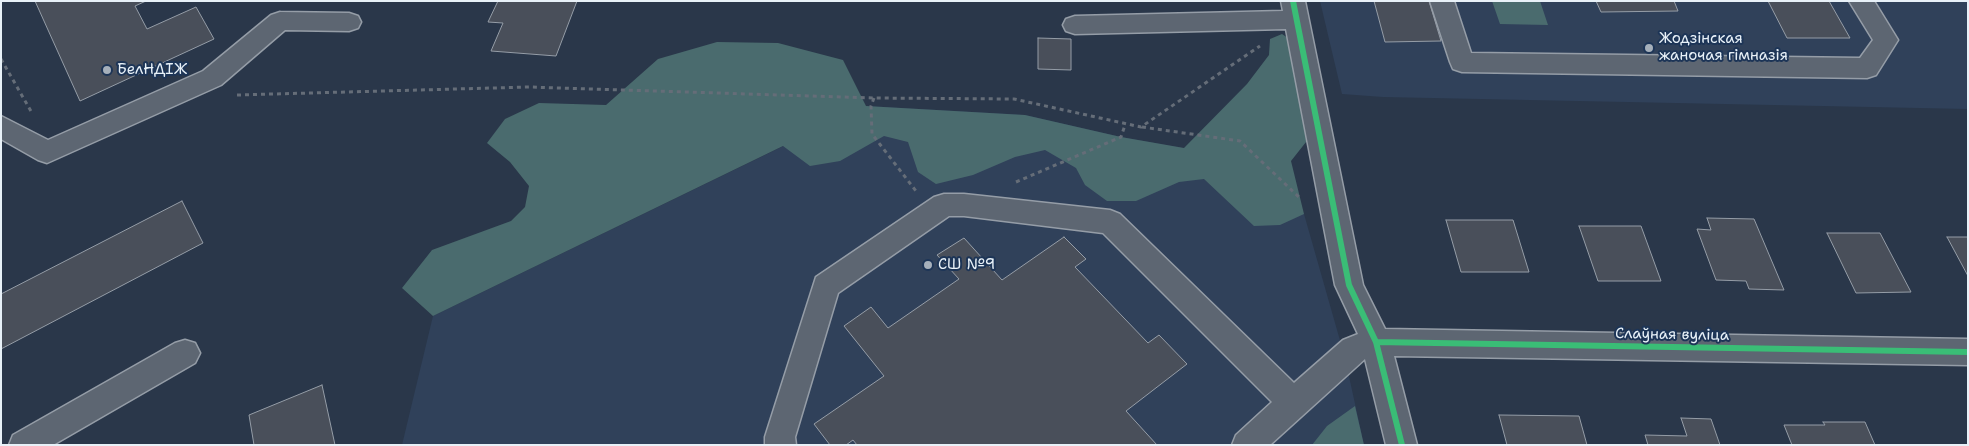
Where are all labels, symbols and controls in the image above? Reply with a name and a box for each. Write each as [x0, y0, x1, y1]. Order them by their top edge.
place label: Жодзінская жаночая гімназія [1659, 30, 1788, 65]
marker: Жодзінская жаночая гімназія [1643, 42, 1655, 54]
place label: БелНДІЖ [117, 61, 187, 79]
marker: БелНДІЖ [101, 64, 113, 76]
place label: СШ №9 [938, 256, 995, 274]
marker: СШ №9 [922, 259, 934, 271]
street label: Слаўная вуліца [1615, 325, 1729, 345]

